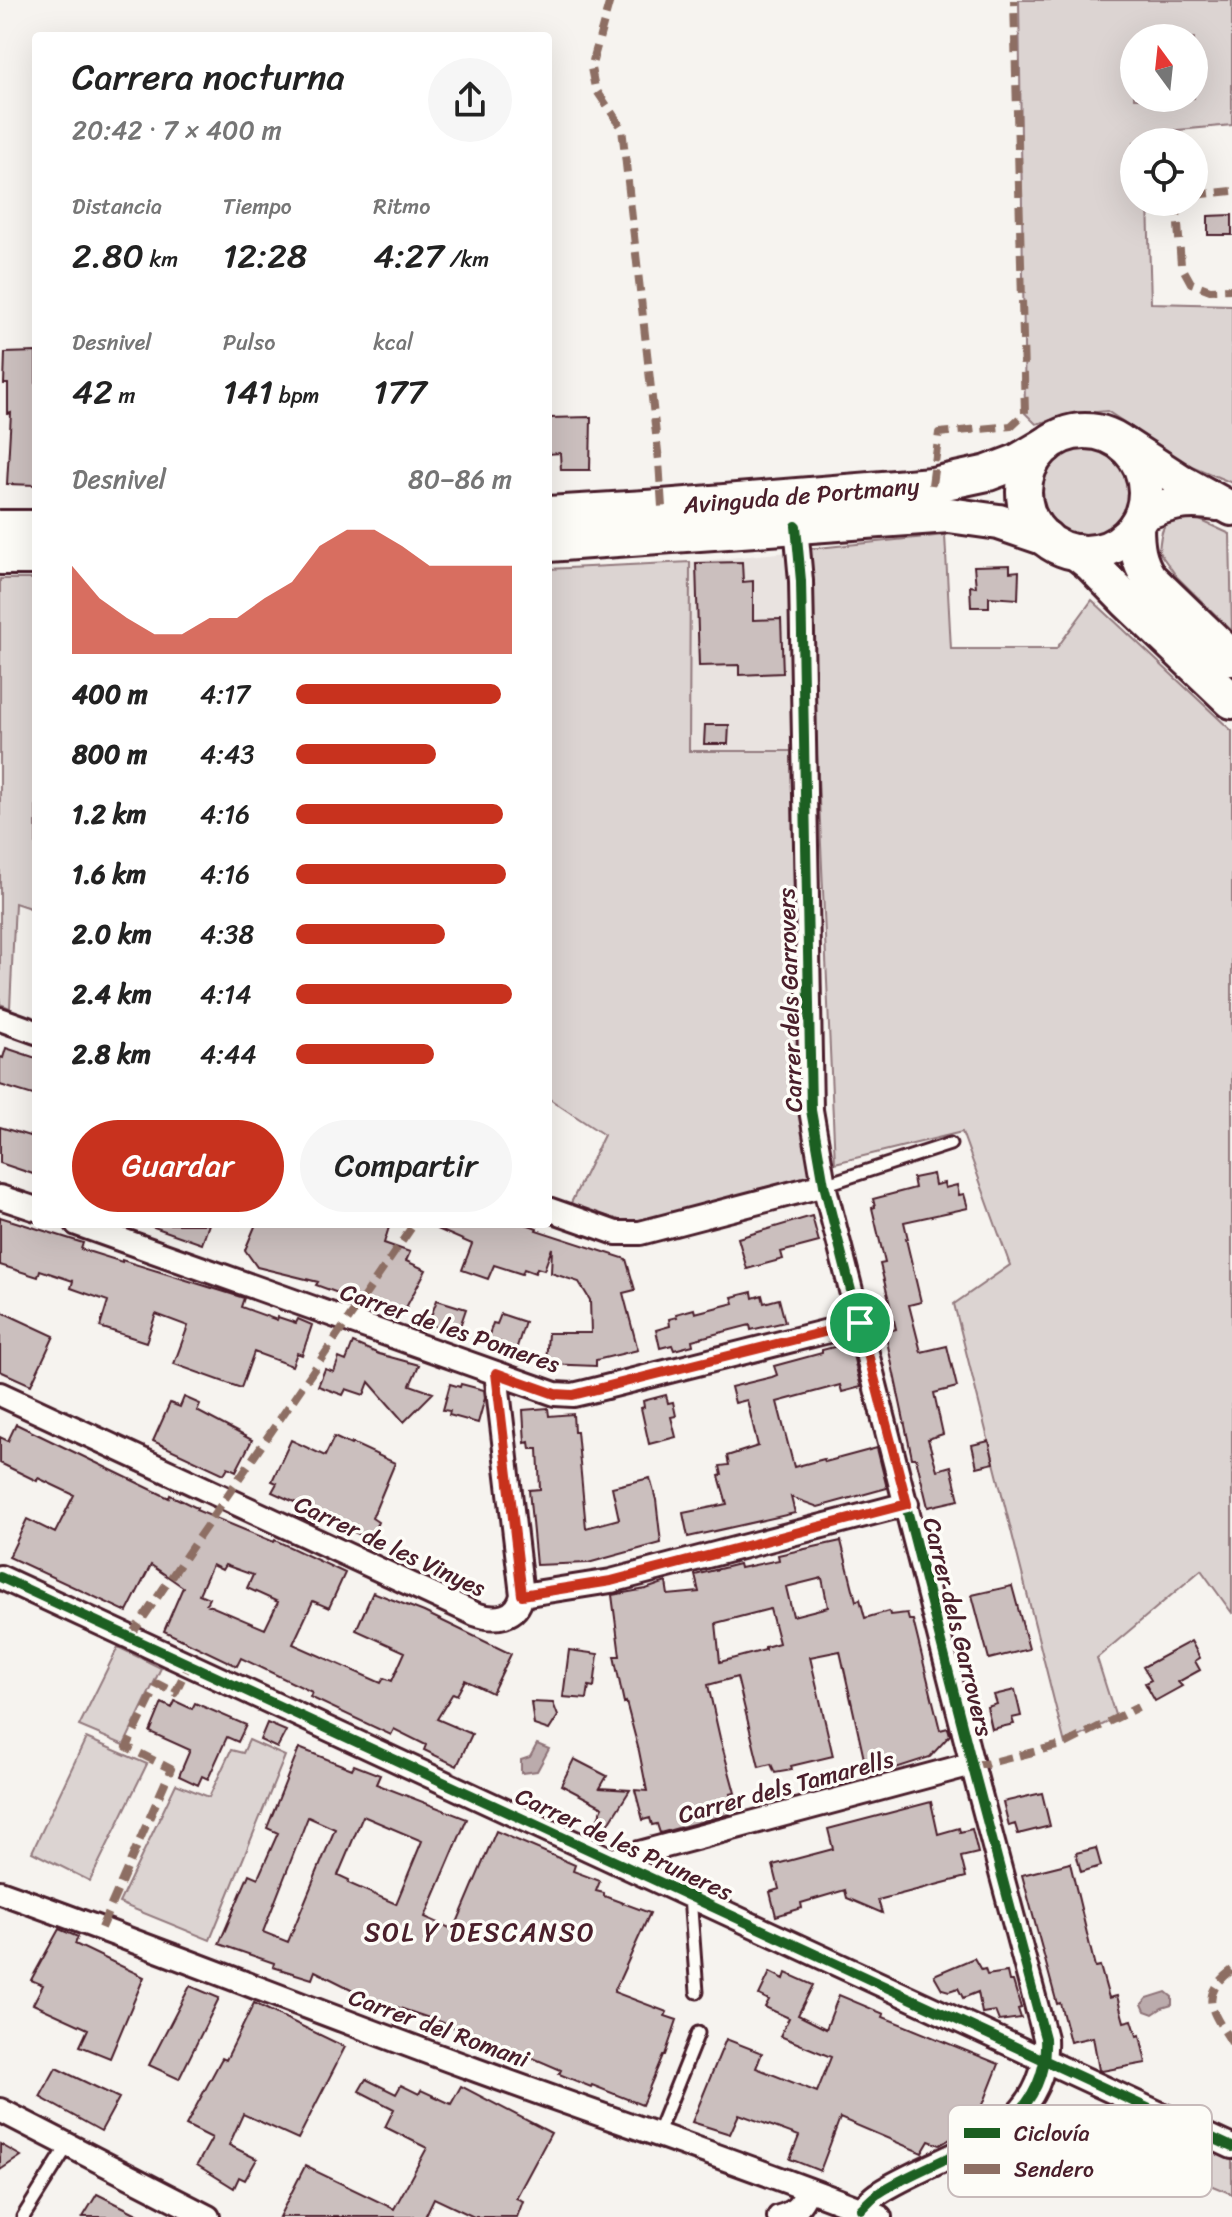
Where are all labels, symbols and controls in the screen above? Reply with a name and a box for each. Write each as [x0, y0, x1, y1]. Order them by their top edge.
north arrow [1120, 24, 1208, 112]
map controls [1120, 24, 1208, 216]
text: Carrera nocturna [72, 45, 344, 109]
button: share [428, 58, 512, 142]
text: 20:42 · 7 × 400 m [72, 107, 282, 153]
button: locate [1120, 128, 1208, 216]
text: Distancia [72, 187, 162, 226]
text: Tiempo [223, 187, 292, 226]
text: Ritmo [373, 187, 430, 226]
text: 2.80 [72, 226, 144, 286]
text: 12:28 [223, 226, 307, 286]
text: 4:27 [373, 226, 444, 286]
text: km [144, 240, 178, 279]
text: /km [444, 240, 489, 279]
text: Desnivel [72, 323, 152, 362]
text: Pulso [223, 323, 275, 362]
text: kcal [373, 323, 413, 362]
text: 42 [72, 362, 113, 422]
text: 141 [223, 362, 273, 422]
text: 177 [373, 362, 427, 422]
text: m [113, 376, 136, 415]
text: bpm [273, 376, 319, 415]
text: Desnivel [72, 456, 166, 502]
text: 80–86 m [408, 456, 512, 502]
street label: Avinguda de Portmany [681, 465, 922, 526]
text: 400 m [72, 671, 148, 717]
text: 4:17 [200, 671, 250, 717]
text: 800 m [72, 731, 147, 777]
text: 4:43 [200, 731, 255, 777]
text: 1.2 km [72, 791, 147, 837]
text: 4:16 [200, 791, 250, 837]
text: 1.6 km [72, 851, 146, 897]
text: 4:16 [200, 851, 250, 897]
street label: Carrer dels Garrovers [765, 887, 815, 1113]
text: 2.0 km [72, 911, 152, 957]
text: 4:38 [200, 911, 254, 957]
text: 2.4 km [72, 971, 152, 1017]
text: 4:14 [200, 971, 252, 1017]
text: 2.8 km [72, 1031, 151, 1077]
text: 4:44 [200, 1031, 257, 1077]
button: Guardar [72, 1120, 284, 1212]
button: Compartir [300, 1120, 512, 1212]
street label: Carrer de les Pomeres [335, 1271, 566, 1385]
pin [826, 1289, 894, 1357]
icon: arrive [838, 1301, 882, 1345]
street label: Carrer de les Vinyes [287, 1483, 493, 1609]
street label: Carrer dels Garrovers [910, 1513, 1006, 1741]
street label: Carrer dels Tamarells [673, 1738, 899, 1836]
street label: Carrer de les Pruneres [508, 1775, 741, 1913]
district label: SOL Y DESCANSO [364, 1909, 596, 1955]
street label: Carrer del Romani [343, 1976, 535, 2080]
legend [948, 2105, 1212, 2197]
text: Ciclovía [1014, 2114, 1090, 2153]
text: Sendero [1014, 2150, 1094, 2189]

